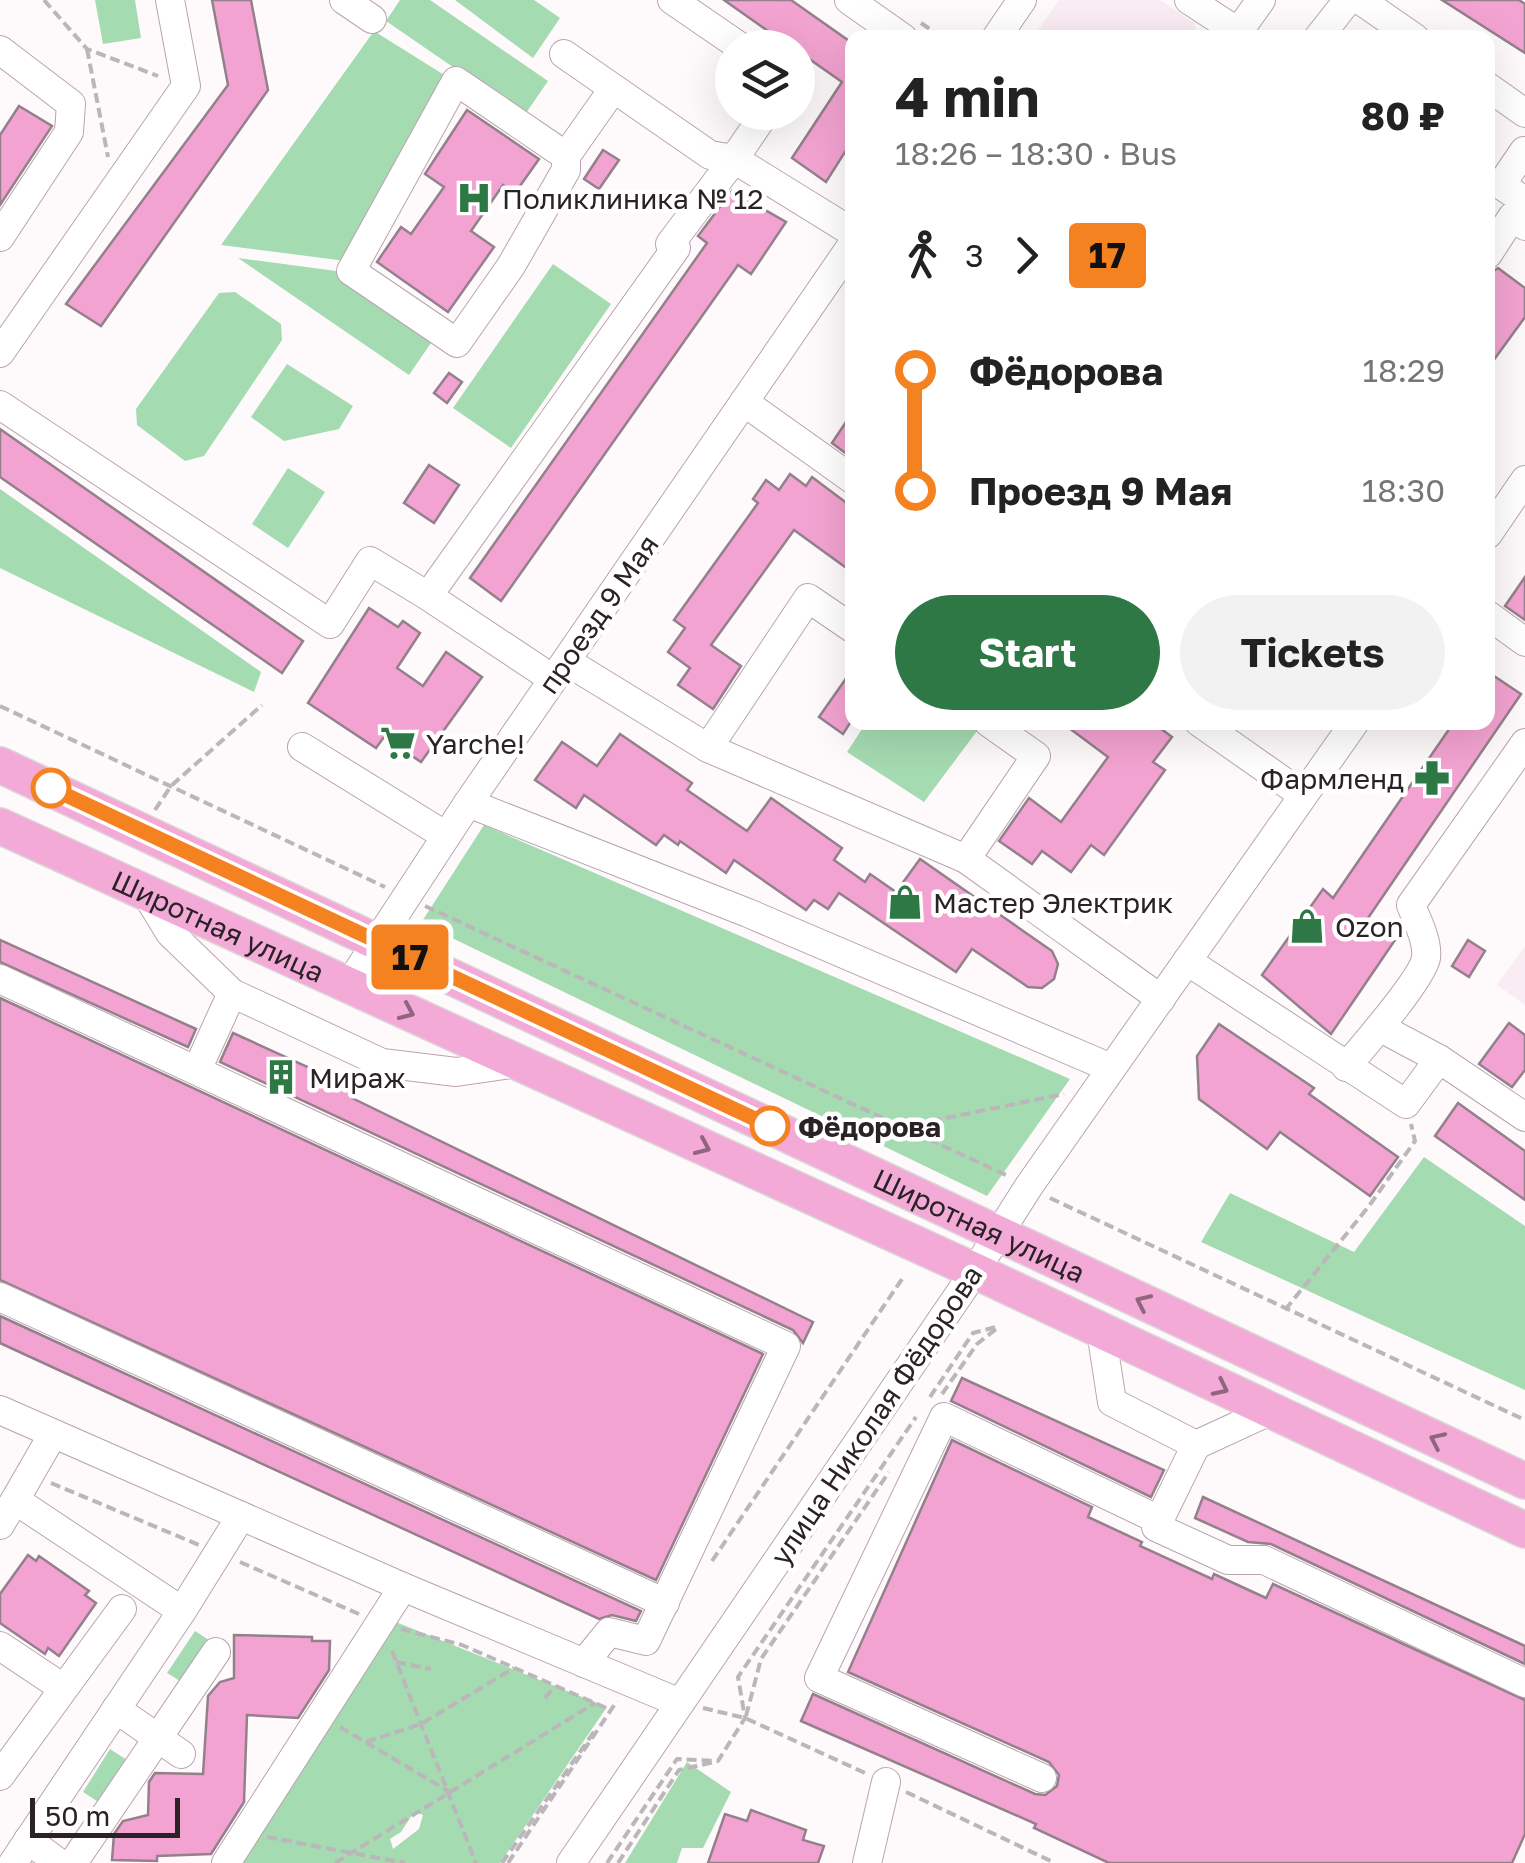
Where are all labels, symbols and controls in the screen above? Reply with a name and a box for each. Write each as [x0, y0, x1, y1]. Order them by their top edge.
map controls [715, 30, 815, 130]
button: layers [715, 30, 815, 130]
text: 4 min [895, 63, 1040, 129]
text: 80 ₽ [1361, 93, 1445, 138]
text: 18:26 – 18:30 · Bus [895, 134, 1177, 172]
hospital icon: Поликлиника № 12 [455, 179, 493, 217]
place label: Поликлиника № 12 [502, 182, 763, 215]
icon: walk [895, 228, 950, 283]
icon: forward [999, 228, 1054, 283]
text: 17 [1089, 234, 1126, 276]
text: 3 [965, 236, 984, 274]
text: Фёдорова [969, 348, 1163, 393]
text: 18:29 [1362, 351, 1445, 389]
text: Проезд 9 Мая [969, 468, 1232, 513]
text: 18:30 [1362, 471, 1445, 509]
street label: проезд 9 Мая [531, 529, 665, 699]
button: Start [895, 595, 1160, 710]
button: Tickets [1180, 595, 1445, 710]
supermarket icon: Yarche! [379, 724, 417, 762]
place label: Yarche! [426, 727, 525, 760]
pharmacy icon: Фармленд [1413, 759, 1451, 797]
place label: Фармленд [1260, 762, 1404, 795]
unlabelled marker [32, 769, 70, 807]
street label: Широтная улица [107, 863, 330, 988]
shop icon: Мастер Электрик [886, 883, 924, 921]
place label: Мастер Электрик [933, 886, 1173, 919]
shop icon: Ozon [1288, 907, 1326, 945]
place label: Ozon [1335, 910, 1404, 943]
line badge: 17 [365, 924, 455, 990]
text: 17 [391, 936, 429, 978]
one-way arrow [397, 1000, 415, 1020]
building icon: Мираж [262, 1058, 300, 1096]
place label: Мираж [309, 1061, 406, 1094]
marker: Фёдорова [751, 1107, 789, 1145]
place label: Фёдорова [798, 1110, 941, 1143]
one-way arrow [693, 1135, 711, 1155]
street label: Широтная улица [868, 1161, 1090, 1289]
street label: улица Николая Фёдорова [763, 1259, 989, 1571]
one-way arrow [1135, 1294, 1153, 1314]
one-way arrow [1211, 1376, 1229, 1395]
one-way arrow [1429, 1432, 1447, 1452]
scale bar [30, 1793, 180, 1838]
text: 50 m [45, 1799, 110, 1832]

